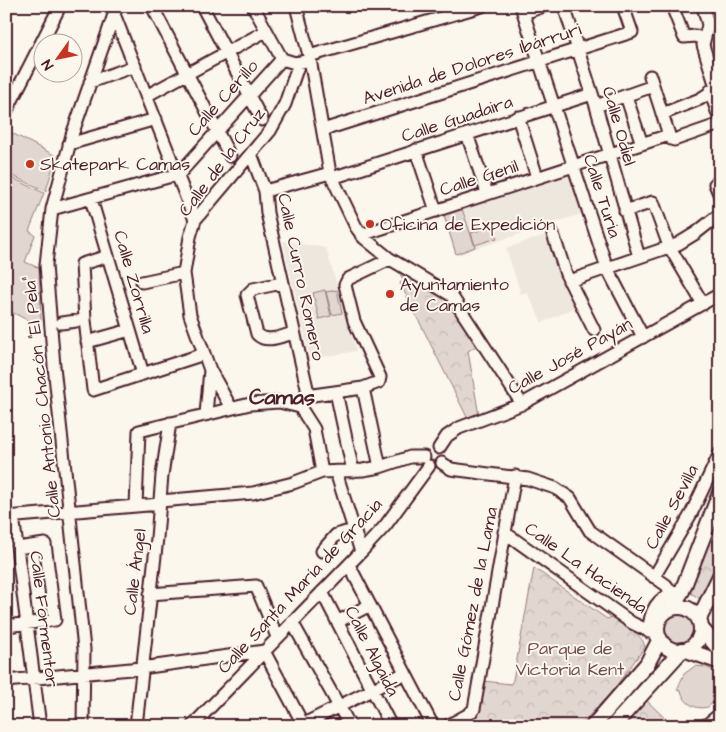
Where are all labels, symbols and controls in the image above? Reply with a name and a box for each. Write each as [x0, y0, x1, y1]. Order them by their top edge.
street label: Avenida de Dolores Ibárruri [360, 17, 585, 111]
north arrow [32, 32, 82, 82]
street label: Calle Cerillo [182, 54, 264, 142]
text: N [37, 55, 59, 74]
street label: Calle Odiel [596, 84, 642, 169]
street label: Calle Guadaira [398, 89, 516, 149]
street label: Calle de la Cruz [173, 102, 271, 222]
street label: Calle Turia [577, 151, 627, 241]
place label: Skatepark Camas [40, 152, 190, 177]
street label: Calle Genil [436, 154, 522, 202]
marker: Skatepark Camas [24, 158, 36, 170]
street label: Calle Curro Romero [271, 191, 331, 363]
place label: Oficina de Expedición [380, 212, 555, 237]
marker: Oficina de Expedición [364, 218, 376, 230]
street label: Calle Zorrilla [107, 228, 161, 336]
place label: Ayuntamiento de Camas [400, 272, 509, 318]
street label: Calle Antonio Chacón "El Pela" [17, 275, 67, 519]
marker: Ayuntamiento de Camas [384, 288, 396, 300]
street label: Calle José Payán [503, 311, 637, 401]
district label: Camas [249, 382, 315, 413]
street label: Calle Sevilla [639, 460, 705, 554]
street label: Calle Santa María de Gracia [212, 493, 388, 679]
street label: Calle Gómez de la Lama [442, 505, 504, 703]
street label: Calle La Hacienda [520, 516, 652, 620]
street label: Calle Ángel [117, 527, 154, 617]
street label: Calle Formentor [23, 549, 65, 689]
street label: Calle Algaida [338, 601, 405, 701]
park label: Parque de Victoria Kent [516, 636, 625, 682]

